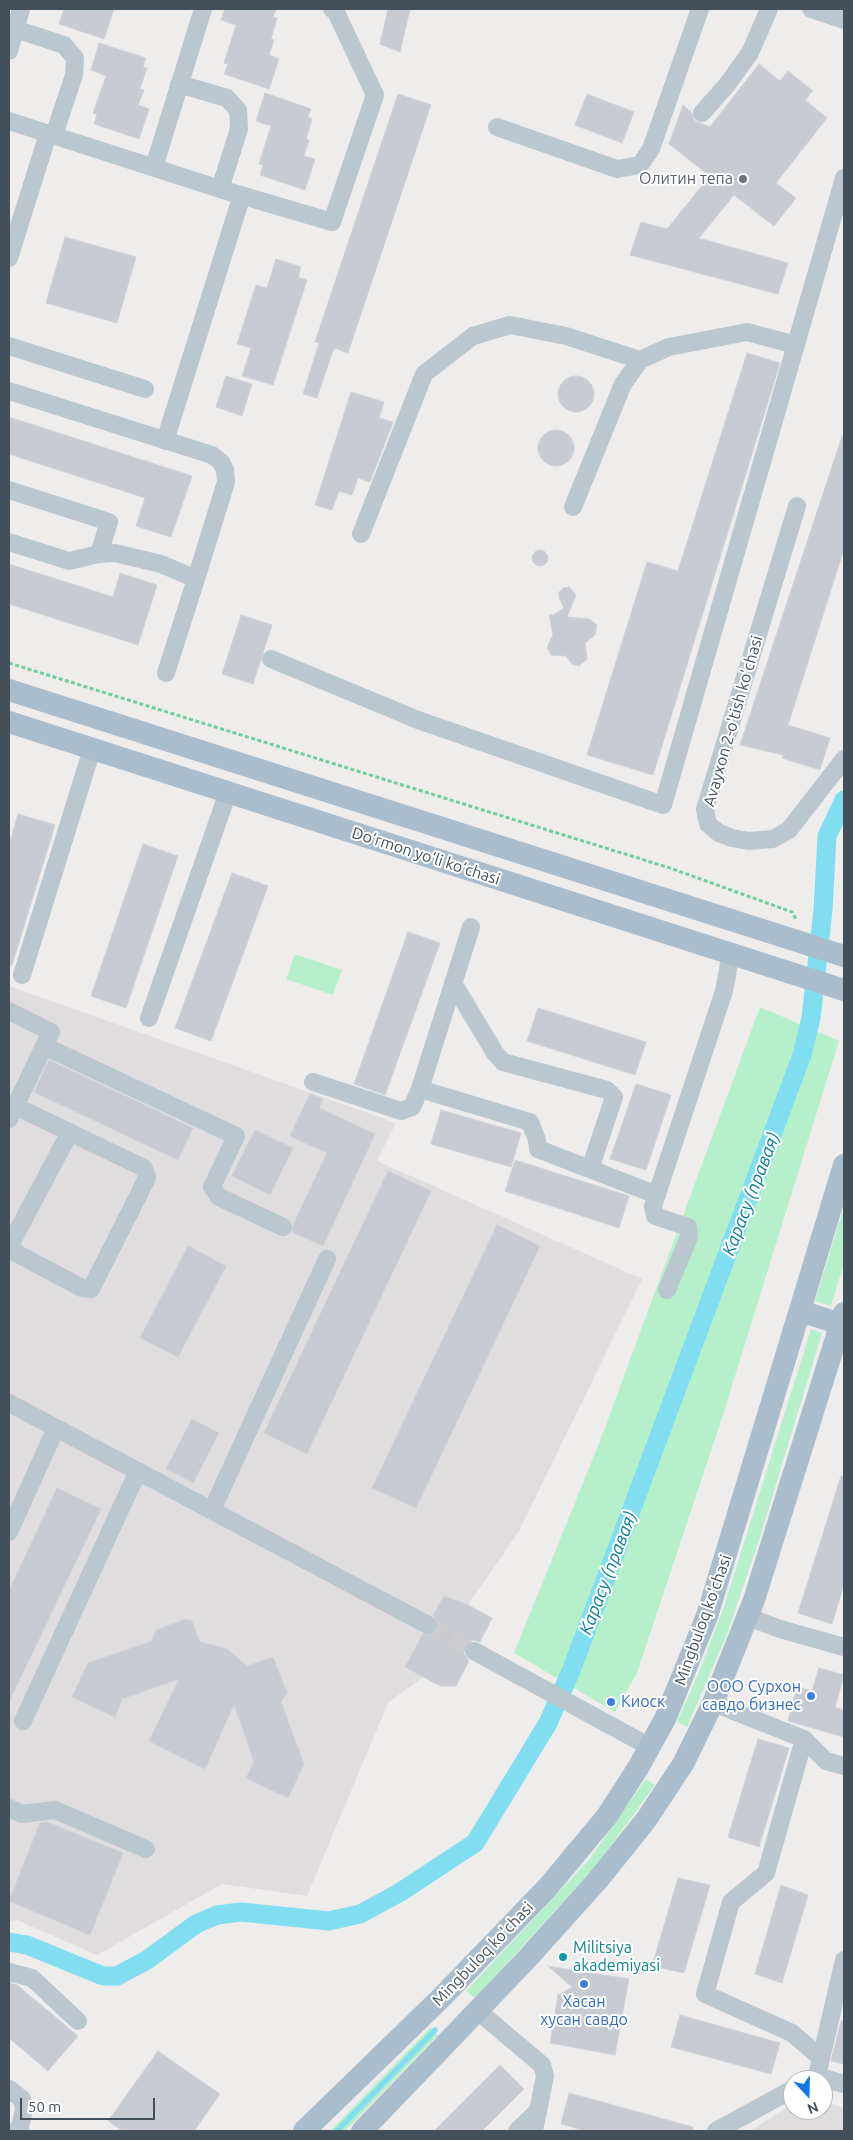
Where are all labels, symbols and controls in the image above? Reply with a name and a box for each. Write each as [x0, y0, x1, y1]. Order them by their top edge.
place label: Олитин тепа [639, 169, 733, 189]
marker: Олитин тепа [737, 173, 749, 185]
street label: Avayxon 2-o'tish ko'chasi [699, 633, 767, 809]
street label: Do‘rmon yo‘li ko‘chasi [350, 823, 502, 889]
water label: Карасу (правая) [718, 1129, 784, 1259]
water label: Карасу (правая) [575, 1508, 641, 1638]
street label: Mingbuloq ko'chasi [670, 1552, 736, 1688]
place label: ООО Сурхон савдо бизнес [702, 1677, 801, 1715]
marker: ООО Сурхон савдо бизнес [805, 1690, 817, 1702]
place label: Киоск [621, 1692, 665, 1712]
marker: Киоск [605, 1696, 617, 1708]
street label: Mingbuloq ko'chasi [428, 1898, 538, 2010]
place label: Militsiya akademiyasi [573, 1938, 660, 1976]
marker: Militsiya akademiyasi [557, 1951, 569, 1963]
marker: Хасан хусан савдо [578, 1978, 590, 1990]
place label: Хасан хусан савдо [540, 1992, 628, 2030]
north arrow [783, 2070, 833, 2120]
scale bar [22, 2088, 158, 2120]
text: 50 m [28, 2098, 61, 2115]
text: N [805, 2099, 821, 2117]

